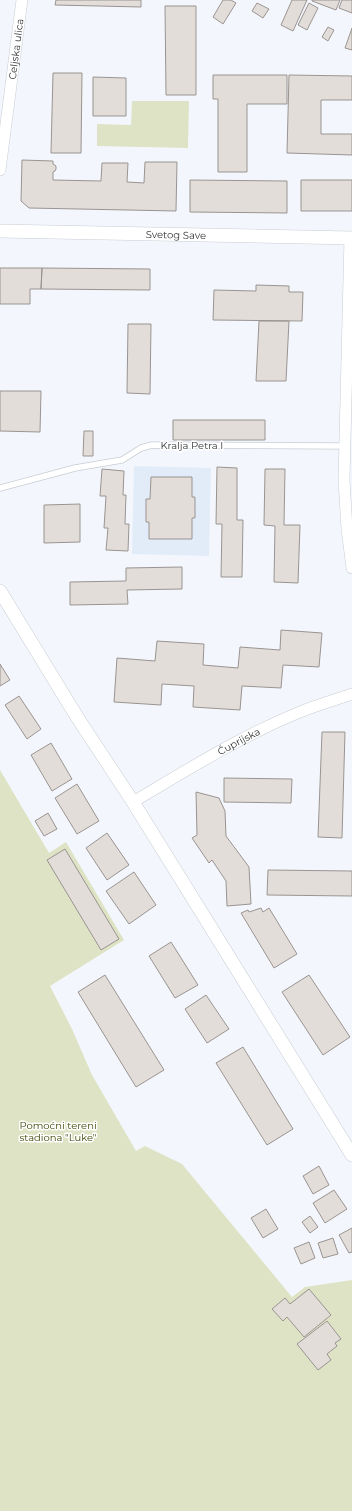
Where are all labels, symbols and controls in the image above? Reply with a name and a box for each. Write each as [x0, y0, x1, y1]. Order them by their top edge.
street label: Celjska ulica [6, 18, 27, 80]
street label: Svetog Save [146, 228, 206, 242]
street label: Kralja Petra I [161, 439, 223, 452]
street label: Ćuprijska [215, 725, 262, 758]
park label: Pomoćni tereni stadiona "Luke" [19, 1119, 97, 1144]

